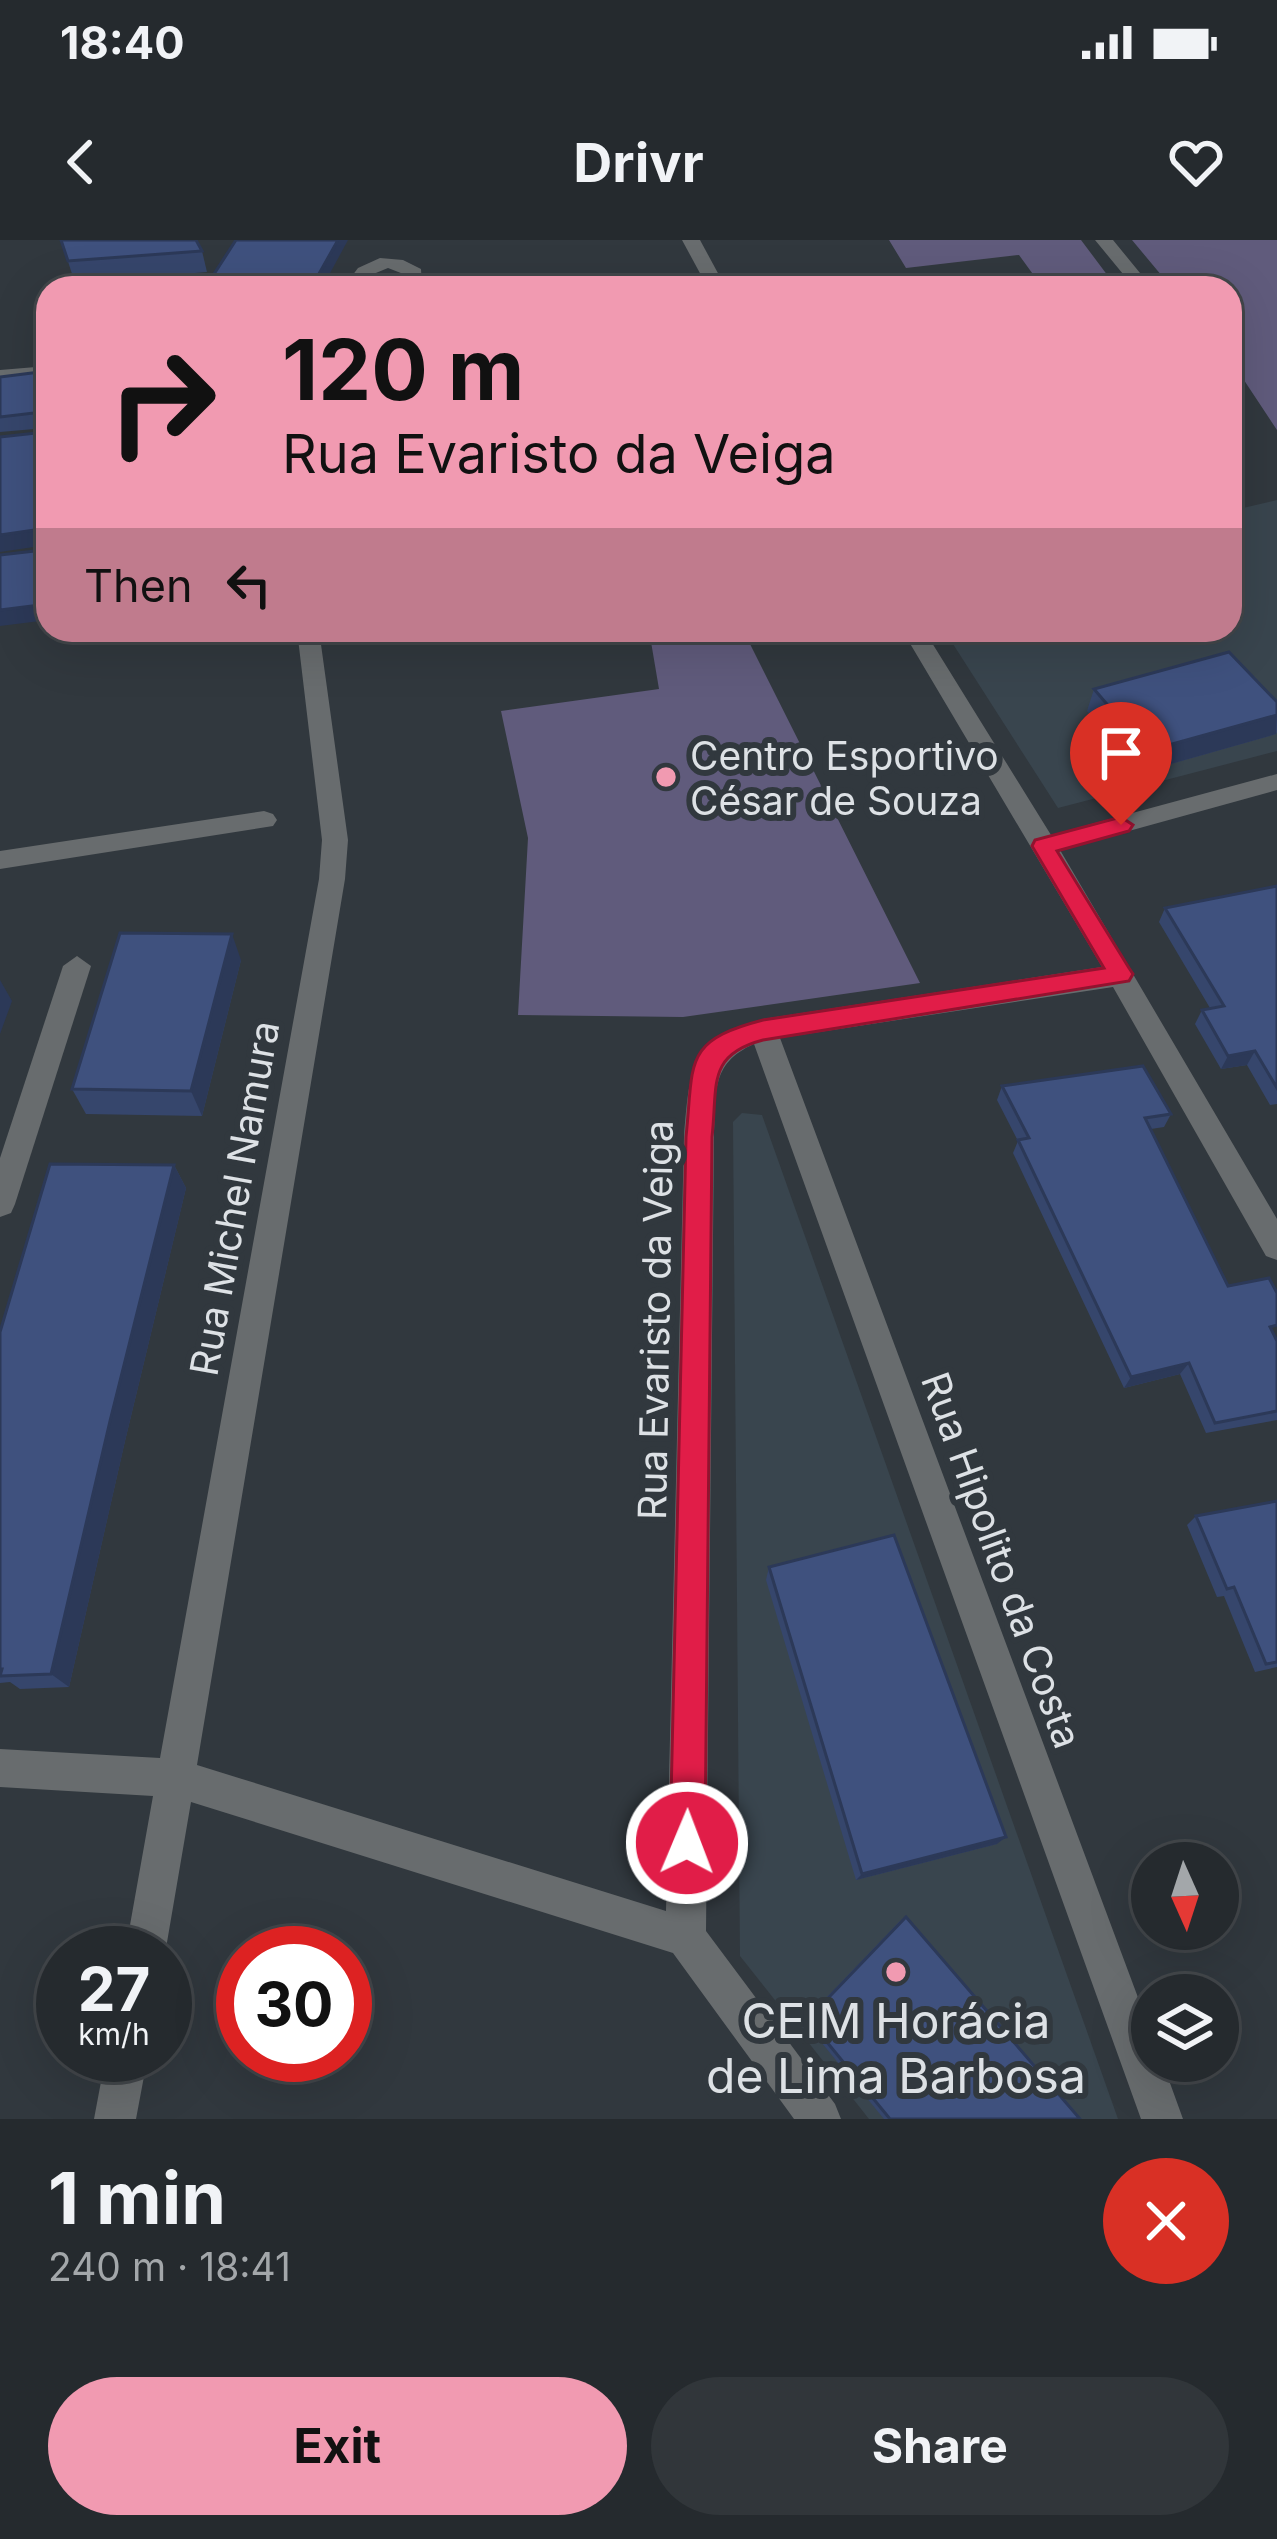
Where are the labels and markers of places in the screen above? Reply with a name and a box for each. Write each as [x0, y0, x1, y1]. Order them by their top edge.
pin [1070, 702, 1172, 825]
place label: Centro Esportivo César de Souza [690, 732, 999, 824]
marker: Centro Esportivo César de Souza [653, 764, 679, 790]
marker: CEIM Horácia de Lima Barbosa [883, 1959, 909, 1985]
place label: CEIM Horácia de Lima Barbosa [706, 1991, 1086, 2105]

